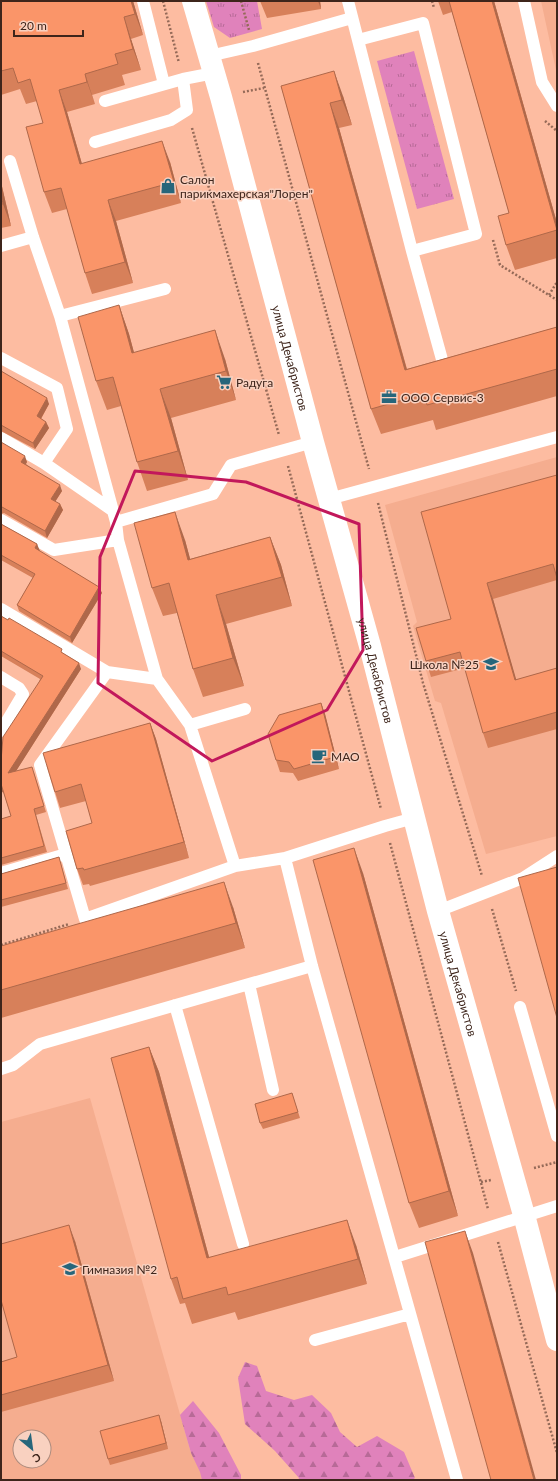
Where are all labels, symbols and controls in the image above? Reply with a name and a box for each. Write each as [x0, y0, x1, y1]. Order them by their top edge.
scale bar [14, 12, 83, 38]
text: 20 m [20, 18, 47, 33]
place label: Салон парикмахерская"Лорен" [180, 172, 313, 201]
shop icon: Салон парикмахерская"Лорен" [159, 177, 177, 195]
street label: улица Декабристов [269, 304, 312, 412]
supermarket icon: Радуга [215, 373, 233, 391]
place label: Радуга [236, 375, 273, 390]
office icon: ООО Сервис-3 [380, 388, 398, 406]
place label: ООО Сервис-3 [401, 390, 484, 405]
street label: улица Декабристов [355, 616, 397, 725]
school or university icon: Школа №25 [482, 655, 500, 673]
place label: Школа №25 [410, 657, 479, 672]
cafe icon: МАО [310, 747, 328, 765]
place label: МАО [331, 749, 360, 764]
street label: улица Декабристов [437, 929, 481, 1038]
school or university icon: Гимназия №2 [61, 1260, 79, 1278]
place label: Гимназия №2 [82, 1262, 157, 1277]
north arrow [12, 1429, 52, 1469]
text: С [30, 1451, 43, 1466]

